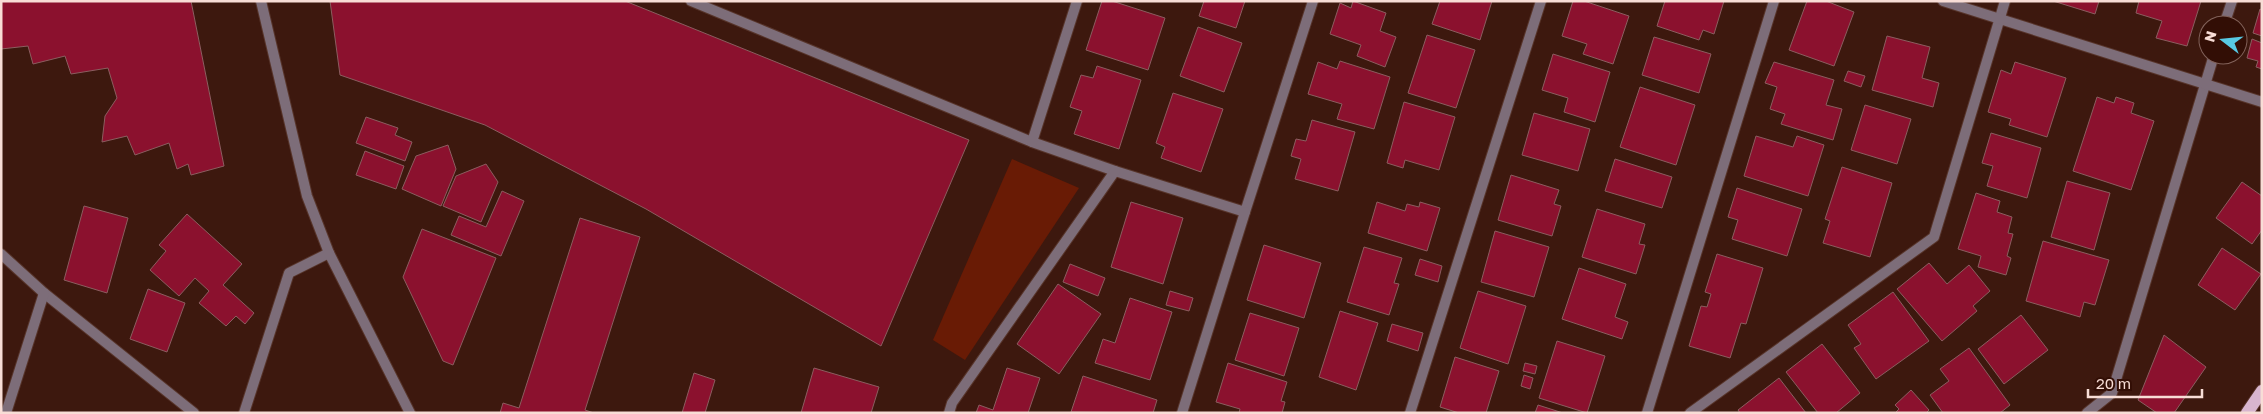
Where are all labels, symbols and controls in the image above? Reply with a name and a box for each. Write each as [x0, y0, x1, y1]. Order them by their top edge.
north arrow [2198, 15, 2248, 65]
text: N [2200, 29, 2220, 44]
scale bar [2088, 366, 2202, 398]
text: 20 m [2096, 374, 2131, 392]

